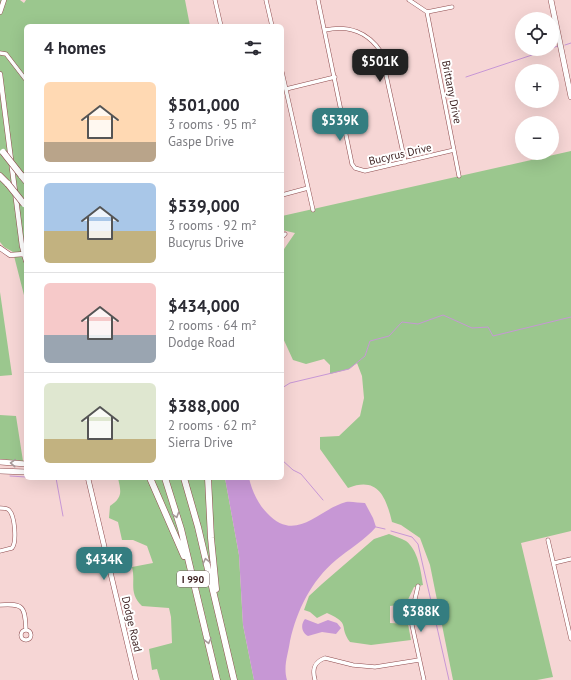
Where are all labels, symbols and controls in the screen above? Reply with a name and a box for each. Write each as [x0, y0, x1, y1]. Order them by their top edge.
map controls [515, 12, 559, 160]
button: locate [515, 12, 559, 56]
text: 4 homes [44, 37, 106, 59]
icon: filters [242, 37, 264, 59]
pin: $501K [352, 49, 408, 83]
text: $501K [361, 53, 399, 70]
street label: Brittany Drive [439, 59, 465, 125]
button: + [515, 64, 559, 108]
text: $501,000 [168, 94, 240, 116]
icon: home [76, 98, 124, 146]
pin: $539K [312, 108, 368, 142]
text: $539K [321, 112, 359, 129]
text: 3 rooms · 95 m² [168, 116, 257, 133]
button: − [515, 116, 559, 160]
text: Gaspe Drive [168, 133, 234, 150]
street label: Bucyrus Drive [367, 140, 433, 168]
text: $539,000 [168, 195, 240, 217]
icon: home [76, 199, 124, 247]
text: 3 rooms · 92 m² [168, 217, 257, 234]
text: Bucyrus Drive [168, 234, 244, 251]
text: $434,000 [168, 295, 240, 317]
icon: home [76, 299, 124, 347]
text: 2 rooms · 64 m² [168, 317, 257, 334]
text: Dodge Road [168, 334, 235, 351]
text: $388,000 [168, 395, 240, 417]
icon: home [76, 399, 124, 447]
text: 2 rooms · 62 m² [168, 417, 257, 434]
text: Sierra Drive [168, 434, 233, 451]
one-way arrow [10, 458, 16, 467]
one-way arrow [171, 512, 180, 519]
pin: $434K [76, 547, 132, 581]
text: $434K [85, 551, 123, 568]
one-way arrow [203, 558, 211, 564]
road number: I 990 [177, 571, 209, 587]
street label: Dodge Road [119, 595, 145, 653]
pin: $388K [393, 599, 449, 633]
text: $388K [402, 603, 440, 620]
one-way arrow [203, 638, 212, 645]

